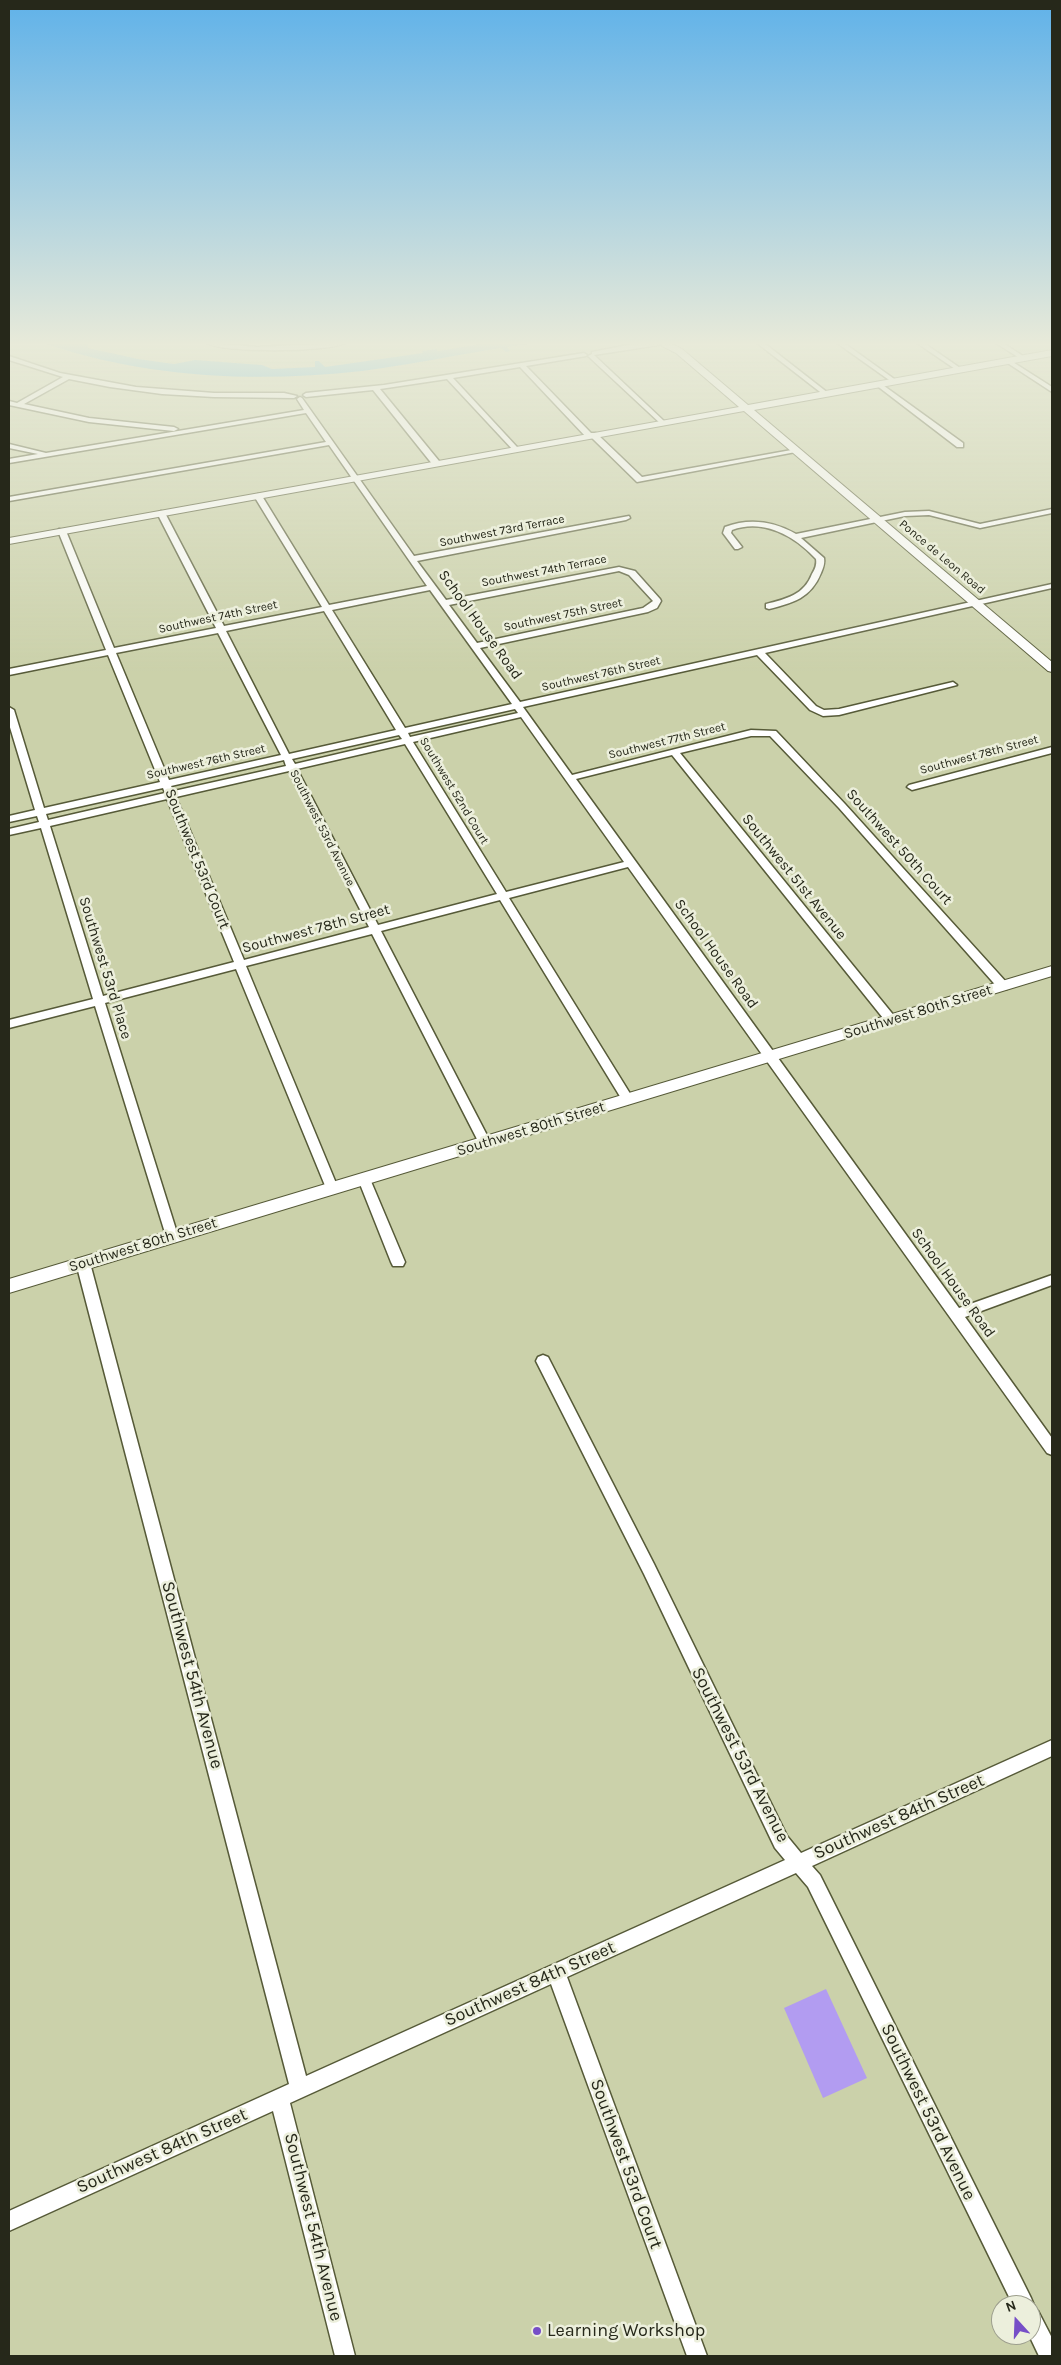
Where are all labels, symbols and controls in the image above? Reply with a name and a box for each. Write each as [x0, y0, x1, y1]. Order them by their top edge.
street label: Southwest 73rd Terrace [438, 512, 566, 550]
street label: Ponce de Leon Road [896, 517, 988, 597]
street label: Southwest 74th Terrace [480, 552, 608, 590]
street label: School House Road [434, 567, 526, 683]
street label: Southwest 75th Street [502, 595, 624, 635]
street label: Southwest 74th Street [157, 597, 279, 637]
street label: Southwest 76th Street [540, 653, 662, 695]
street label: Southwest 77th Street [607, 719, 727, 763]
street label: Southwest 78th Street [918, 732, 1040, 778]
street label: Southwest 52nd Court [416, 735, 492, 847]
street label: Southwest 76th Street [145, 741, 267, 783]
street label: Southwest 53rd Avenue [286, 767, 358, 889]
street label: Southwest 50th Court [842, 785, 956, 909]
street label: Southwest 53rd Court [161, 786, 233, 932]
street label: Southwest 51st Avenue [738, 810, 850, 944]
street label: Southwest 53rd Place [75, 895, 135, 1041]
street label: School House Road [670, 896, 762, 1012]
street label: Southwest 78th Street [240, 901, 392, 957]
street label: Southwest 80th Street [842, 981, 994, 1043]
street label: Southwest 80th Street [455, 1098, 607, 1160]
street label: Southwest 80th Street [67, 1214, 219, 1276]
street label: School House Road [907, 1225, 999, 1341]
street label: Southwest 54th Avenue [157, 1579, 227, 1771]
street label: Southwest 53rd Avenue [686, 1664, 794, 1846]
street label: Southwest 84th Street [810, 1770, 988, 1864]
street label: Southwest 84th Street [441, 1937, 619, 2031]
street label: Southwest 53rd Avenue [876, 2020, 980, 2204]
street label: Southwest 53rd Court [585, 2076, 667, 2252]
street label: Southwest 84th Street [73, 2104, 251, 2198]
street label: Southwest 54th Avenue [279, 2131, 347, 2323]
north arrow [991, 2295, 1041, 2345]
text: N [1003, 2297, 1019, 2316]
place label: Learning Workshop [547, 2320, 705, 2342]
marker: Learning Workshop [531, 2325, 543, 2337]

